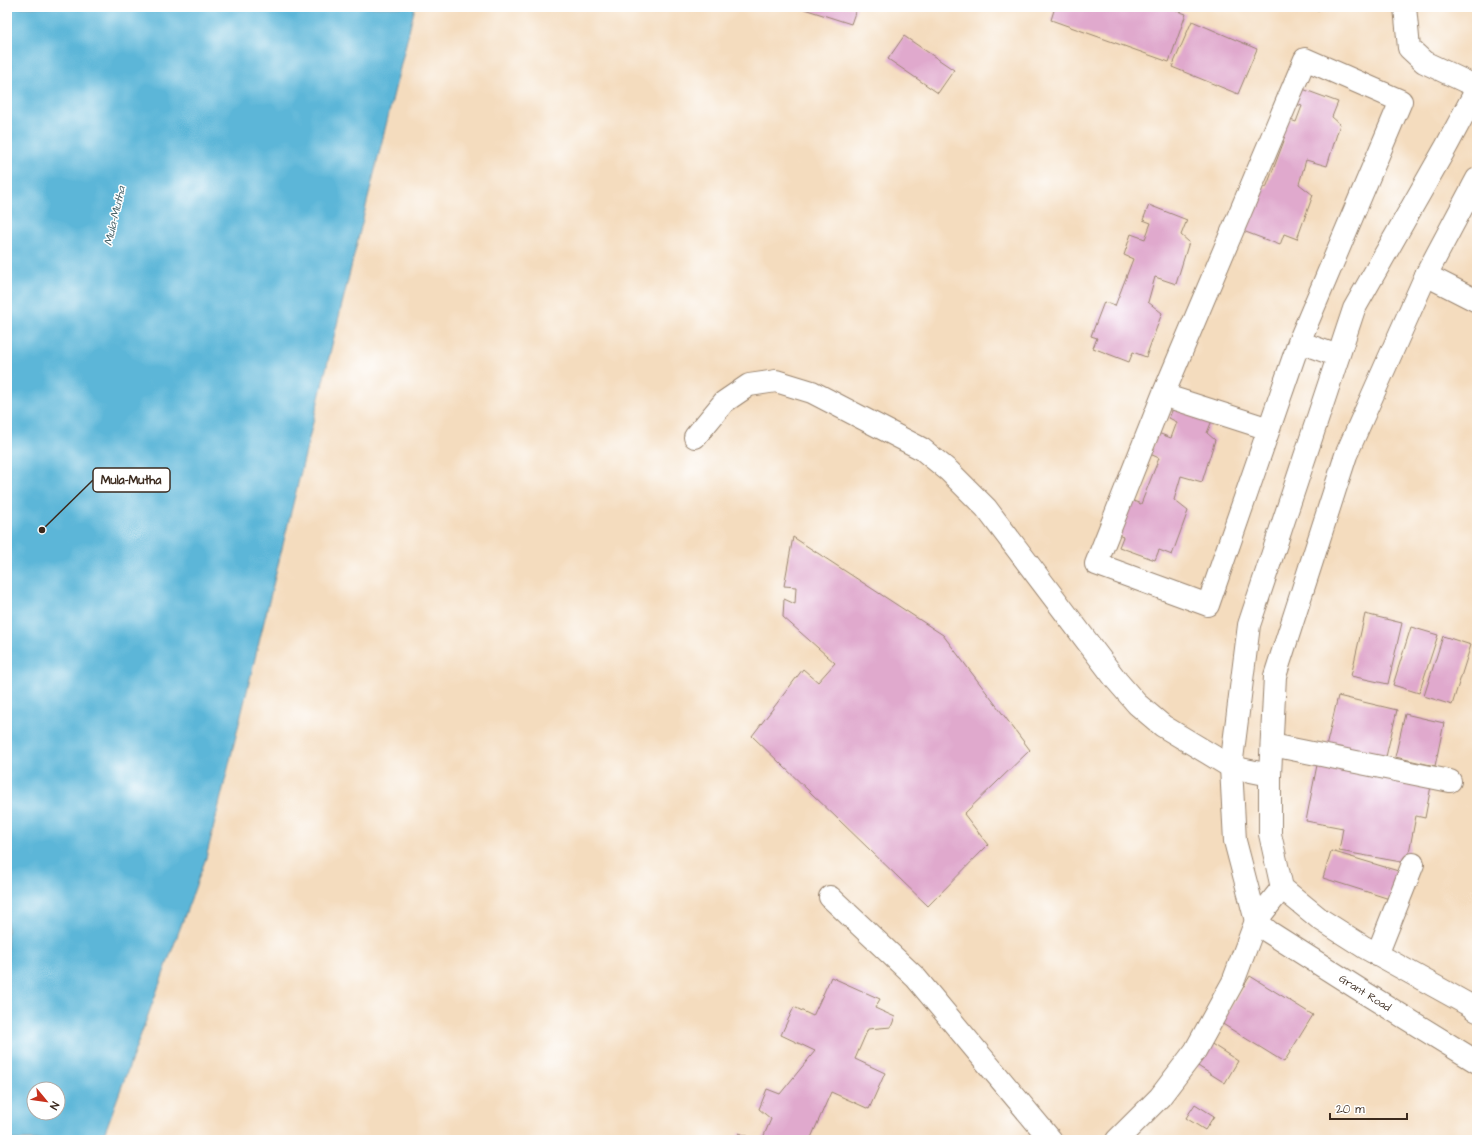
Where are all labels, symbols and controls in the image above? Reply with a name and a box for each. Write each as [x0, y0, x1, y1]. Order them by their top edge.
water label: Mula-Mutha [100, 184, 130, 247]
callout: Mula-Mutha [93, 468, 170, 492]
text: Mula-Mutha [101, 472, 162, 489]
street label: Grant Road [1336, 971, 1394, 1015]
north arrow [26, 1081, 66, 1121]
scale bar [1330, 1095, 1407, 1121]
text: N [46, 1099, 63, 1112]
text: 20 m [1336, 1101, 1365, 1118]

